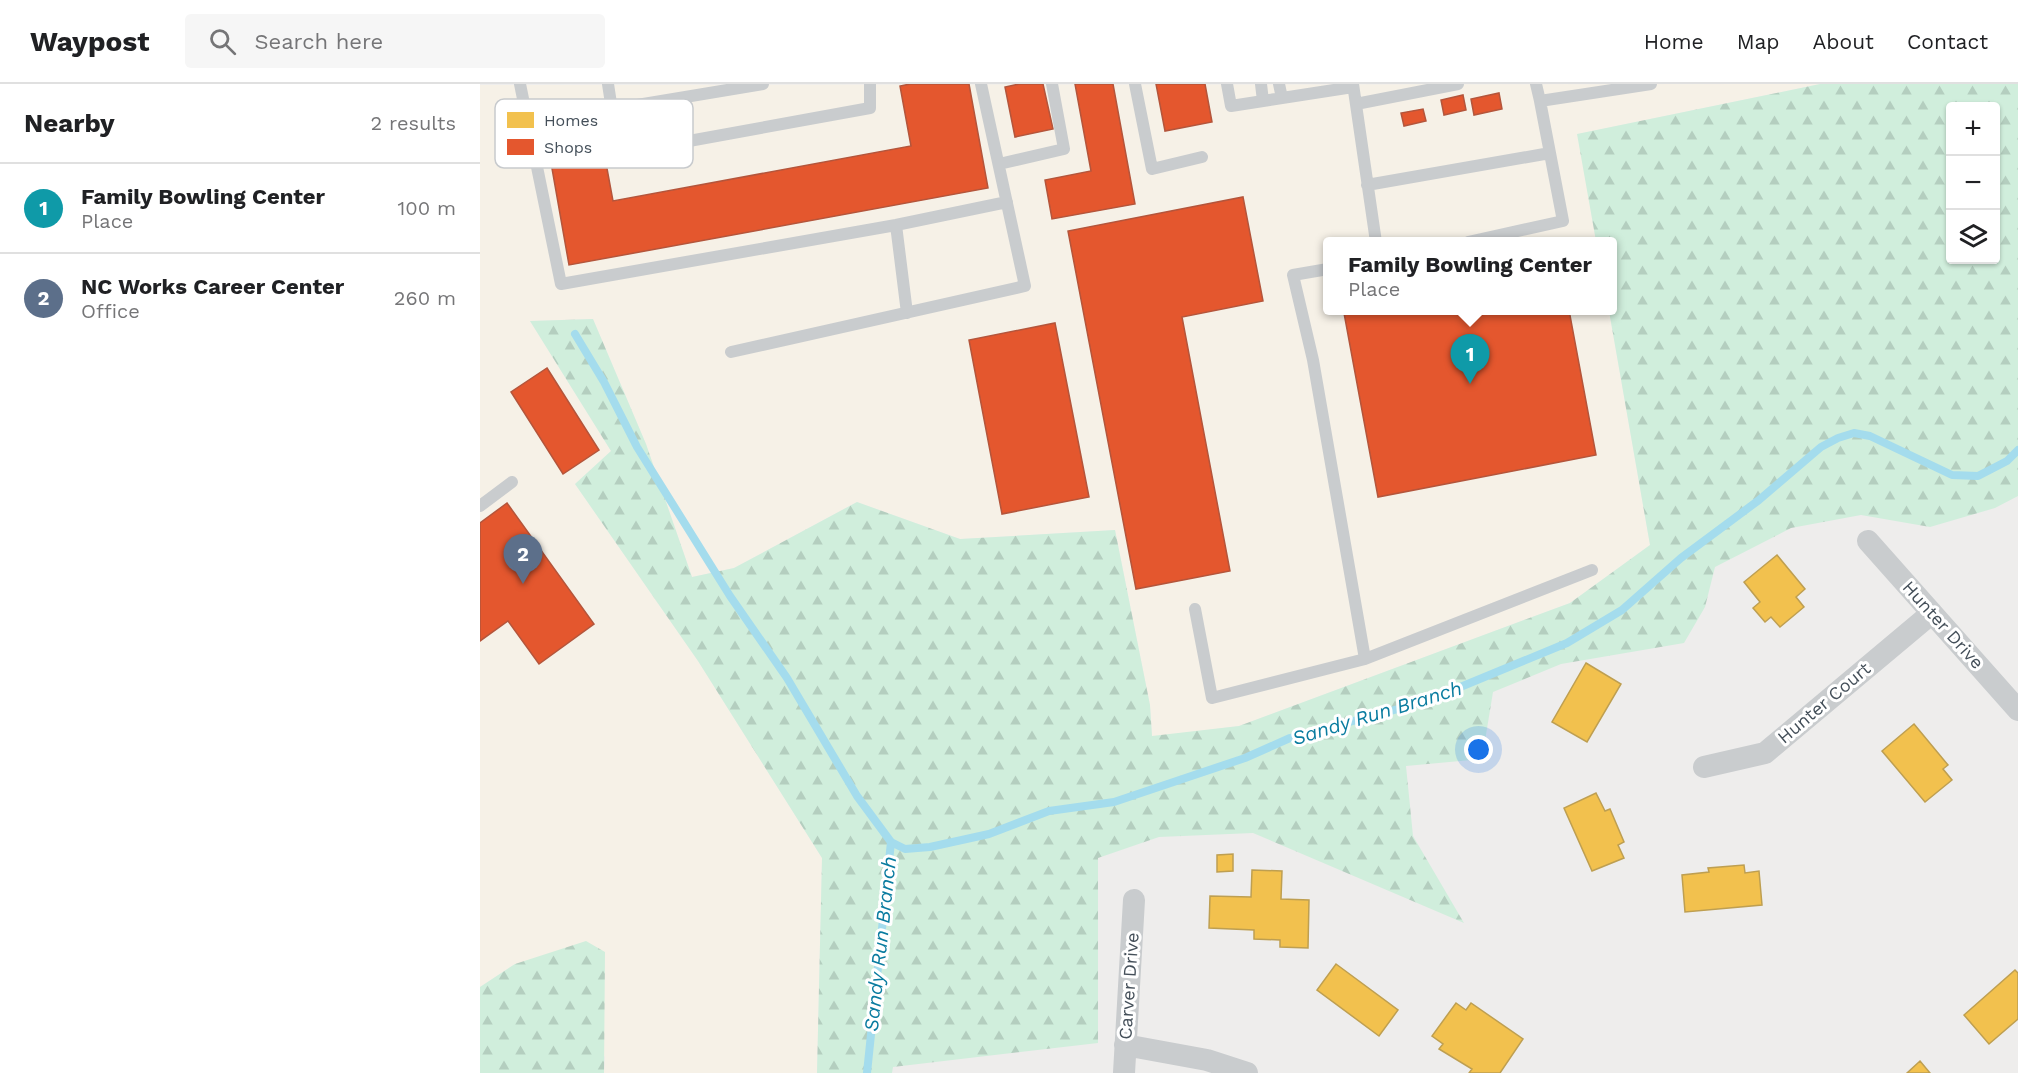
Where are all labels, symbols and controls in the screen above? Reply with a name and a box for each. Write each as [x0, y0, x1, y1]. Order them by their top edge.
search box [185, 14, 605, 68]
text: Waypost [30, 25, 149, 58]
icon: search [206, 25, 239, 58]
text: Search here [254, 29, 383, 54]
text: Home [1644, 29, 1704, 54]
text: Map [1737, 29, 1780, 54]
text: About [1813, 29, 1874, 54]
text: Contact [1907, 29, 1988, 54]
legend [495, 99, 693, 168]
map controls [1946, 102, 2000, 264]
button: + [1946, 102, 2000, 156]
text: Nearby [24, 108, 115, 138]
text: 2 results [371, 111, 456, 135]
text: Homes [544, 111, 598, 130]
text: Shops [544, 138, 592, 157]
button: − [1946, 156, 2000, 210]
text: Family Bowling Center [81, 184, 325, 209]
text: 1 [39, 196, 48, 220]
text: 100 m [397, 196, 456, 220]
text: Place [81, 209, 133, 233]
button: layers [1946, 210, 2000, 264]
popup [1323, 237, 1617, 315]
text: Family Bowling Center [1348, 252, 1592, 277]
text: NC Works Career Center [81, 274, 344, 299]
text: Place [1348, 277, 1400, 301]
text: 2 [38, 286, 49, 310]
text: 260 m [394, 286, 456, 310]
text: Office [81, 299, 140, 323]
pin: 1 [1450, 334, 1490, 384]
pin: 2 [504, 534, 543, 584]
street label: Hunter Drive [1898, 576, 1988, 673]
street label: Hunter Court [1773, 657, 1875, 748]
water label: Sandy Run Branch [1289, 676, 1465, 750]
your location [1464, 735, 1493, 764]
water label: Sandy Run Branch [859, 855, 901, 1033]
street label: Carver Drive [1114, 932, 1143, 1040]

